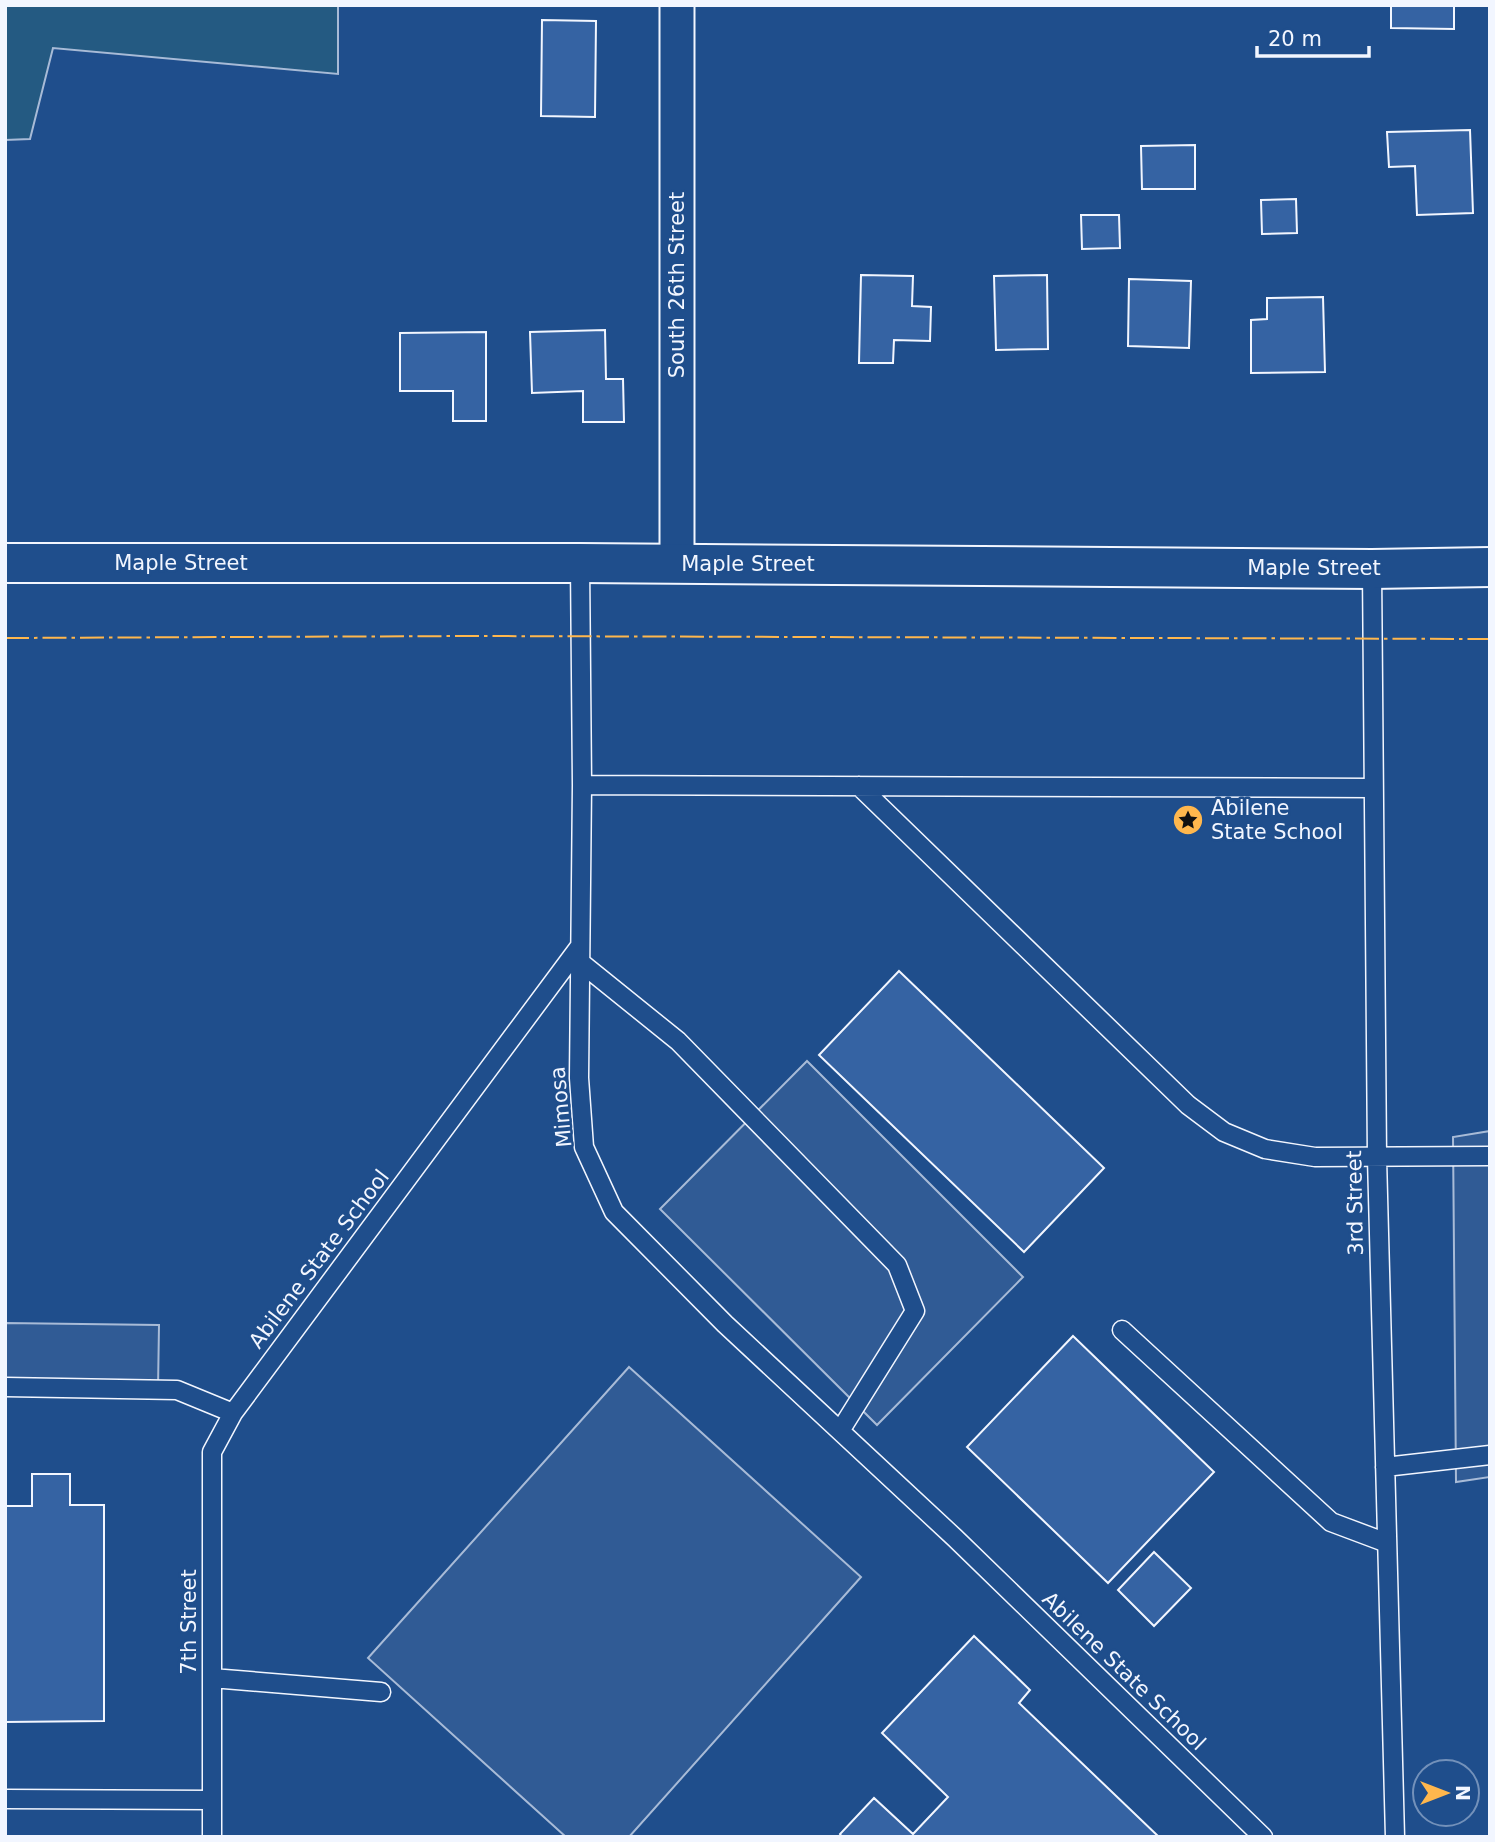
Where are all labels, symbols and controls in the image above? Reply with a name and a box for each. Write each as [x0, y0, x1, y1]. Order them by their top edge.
scale bar [1257, 14, 1369, 58]
text: 20 m [1268, 27, 1322, 51]
street label: South 26th Street [665, 192, 689, 378]
street label: Maple Street [114, 551, 248, 575]
street label: Maple Street [681, 552, 815, 576]
street label: Maple Street [1247, 556, 1381, 580]
place label: Abilene State School [1211, 796, 1343, 844]
place icon: Abilene State School [1171, 803, 1205, 837]
street label: Mimosa [546, 1066, 576, 1148]
street label: 3rd Street [1342, 1150, 1368, 1256]
street label: Abilene State School [244, 1165, 394, 1353]
street label: 7th Street [177, 1569, 201, 1675]
street label: Abilene State School [1038, 1587, 1210, 1755]
north arrow [1411, 1758, 1481, 1828]
text: N [1452, 1785, 1474, 1801]

